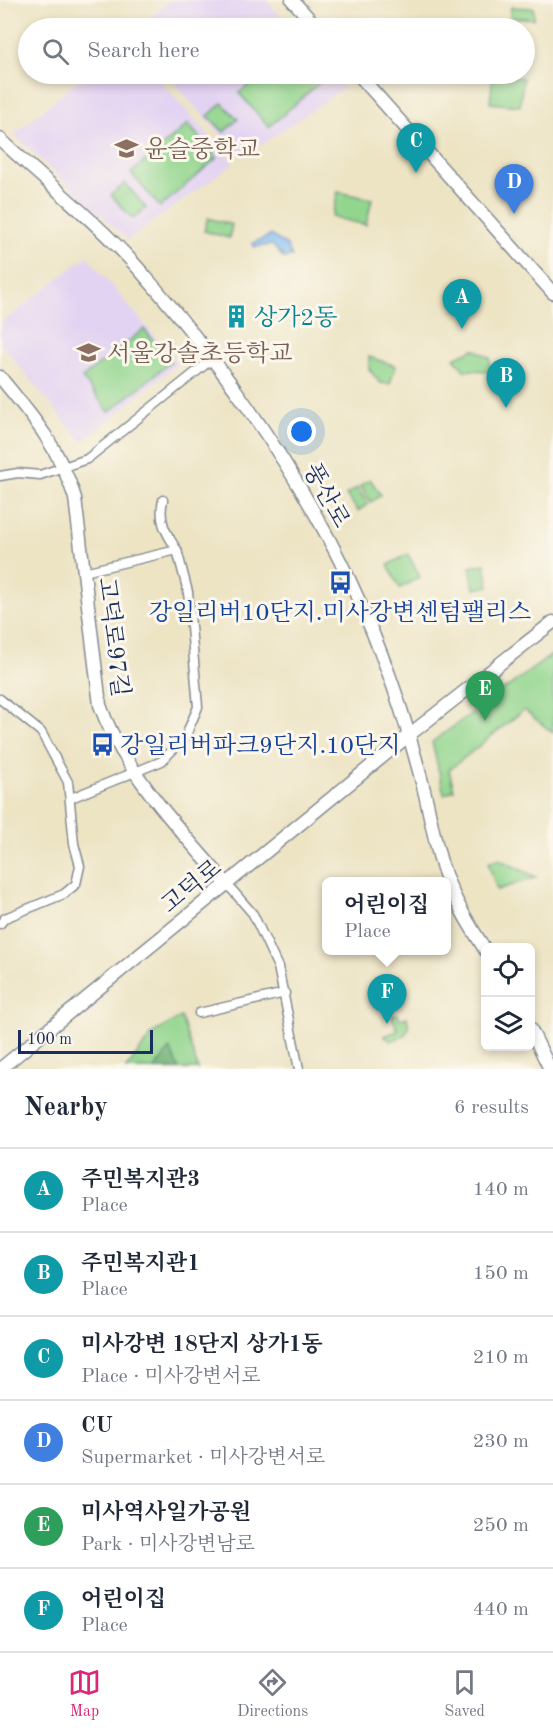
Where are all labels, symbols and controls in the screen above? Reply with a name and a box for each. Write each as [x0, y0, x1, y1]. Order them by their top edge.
search box [18, 18, 535, 84]
icon: search [39, 35, 72, 68]
text: Search here [87, 40, 200, 62]
pin: C [396, 124, 436, 173]
school or university icon: 윤슬중학교 [113, 136, 139, 162]
place label: 윤슬중학교 [144, 137, 260, 163]
pin: D [494, 164, 534, 214]
pin: A [442, 280, 482, 329]
building icon: 상가2동 [223, 304, 249, 330]
place label: 상가2동 [254, 305, 337, 331]
school or university icon: 서울강솔초등학교 [76, 340, 102, 366]
place label: 서울강솔초등학교 [107, 340, 292, 367]
pin: B [486, 358, 526, 408]
your location [287, 417, 316, 446]
street label: 풍산로 [298, 459, 354, 532]
bus stop icon: 강일리버10단지.미사강변센텀팰리스 [327, 569, 353, 595]
street label: 고덕로97길 [93, 576, 133, 699]
place label: 강일리버10단지.미사강변센텀팰리스 [149, 600, 531, 626]
pin: E [466, 672, 504, 721]
bus stop icon: 강일리버파크9단지.10단지 [89, 732, 115, 758]
place label: 강일리버파크9단지.10단지 [120, 733, 400, 759]
street label: 고덕로 [156, 855, 227, 919]
popup [322, 877, 451, 955]
text: 어린이집 [344, 895, 429, 917]
text: Place [344, 922, 391, 942]
map controls [481, 943, 535, 1051]
button: locate [481, 943, 535, 997]
pin: F [368, 974, 406, 1024]
button: layers [481, 997, 535, 1051]
scale bar [18, 1027, 153, 1054]
text: 100 m [27, 1032, 72, 1048]
text: Nearby [24, 1095, 108, 1121]
text: 6 results [454, 1098, 529, 1118]
text: 주민복지관3 [81, 1169, 200, 1191]
text: A [36, 1180, 51, 1200]
text: 140 m [473, 1180, 529, 1200]
text: Place [81, 1196, 128, 1216]
text: 주민복지관1 [81, 1253, 200, 1275]
text: B [36, 1264, 51, 1284]
text: 150 m [473, 1264, 529, 1284]
text: Place [81, 1280, 128, 1300]
text: 미사강변 18단지 상가1동 [81, 1334, 323, 1356]
text: C [37, 1348, 50, 1368]
text: 210 m [473, 1348, 529, 1368]
text: Place · 미사강변서로 [81, 1367, 261, 1387]
text: CU [81, 1415, 113, 1437]
text: D [36, 1432, 51, 1452]
text: 230 m [473, 1432, 529, 1452]
text: Supermarket · 미사강변서로 [81, 1448, 325, 1468]
text: 미사역사일가공원 [81, 1502, 251, 1524]
text: E [37, 1516, 50, 1536]
text: 250 m [473, 1516, 529, 1536]
text: Park · 미사강변남로 [81, 1535, 255, 1555]
text: 어린이집 [81, 1589, 166, 1611]
text: F [37, 1600, 50, 1620]
text: 440 m [473, 1600, 529, 1620]
text: Place [81, 1616, 128, 1636]
tab: Map [68, 1666, 101, 1722]
tab: Directions [237, 1666, 308, 1722]
tab: Saved [444, 1666, 485, 1722]

